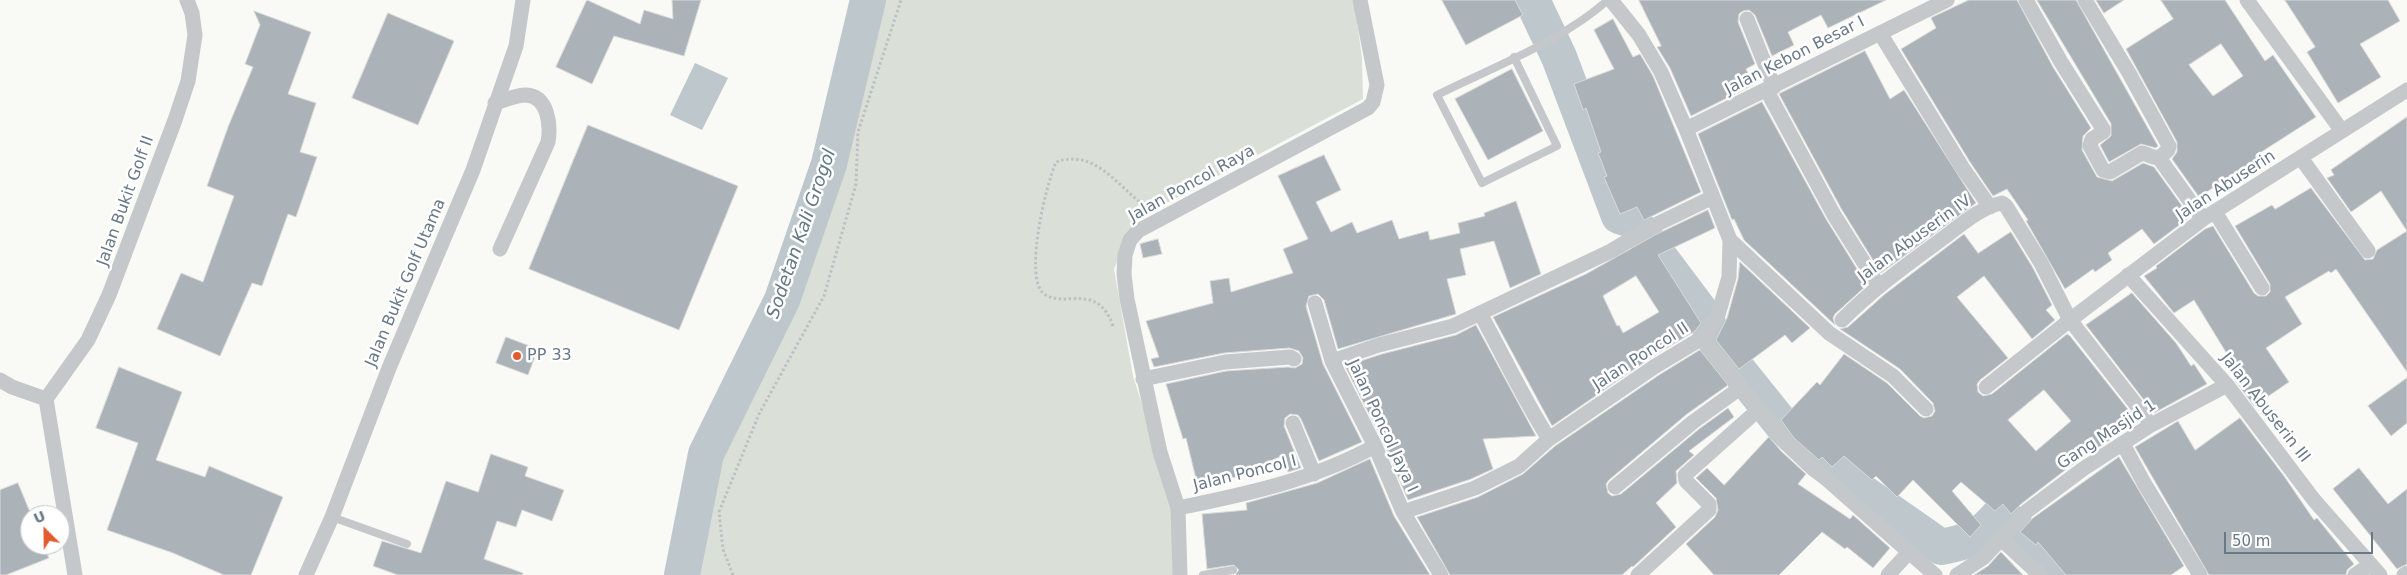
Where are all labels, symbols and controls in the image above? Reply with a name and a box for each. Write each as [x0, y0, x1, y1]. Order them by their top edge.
street label: Jalan Kebon Besar I [1722, 12, 1868, 100]
street label: Jalan Bukit Golf II [94, 133, 158, 269]
street label: Jalan Poncol Raya [1126, 141, 1258, 227]
water label: Sodetan Kali Grogol [763, 146, 841, 322]
street label: Jalan Abuserin [2173, 147, 2279, 225]
street label: Jalan Abuserin IV [1855, 191, 1975, 287]
street label: Jalan Bukit Golf Utama [362, 196, 450, 370]
street label: Jalan Poncol II [1589, 319, 1693, 395]
place label: PP 33 [527, 346, 572, 366]
street label: Jalan Abuserin III [2216, 349, 2314, 467]
marker: PP 33 [511, 350, 523, 362]
street label: Jalan Poncol Jaya I [1343, 356, 1421, 496]
street label: Gang Masjid 1 [2054, 396, 2160, 474]
street label: Jalan Poncol I [1191, 452, 1299, 496]
north arrow [20, 505, 70, 555]
text: U [31, 508, 48, 527]
scale bar [2227, 522, 2376, 554]
text: 50 m [2232, 532, 2270, 550]

